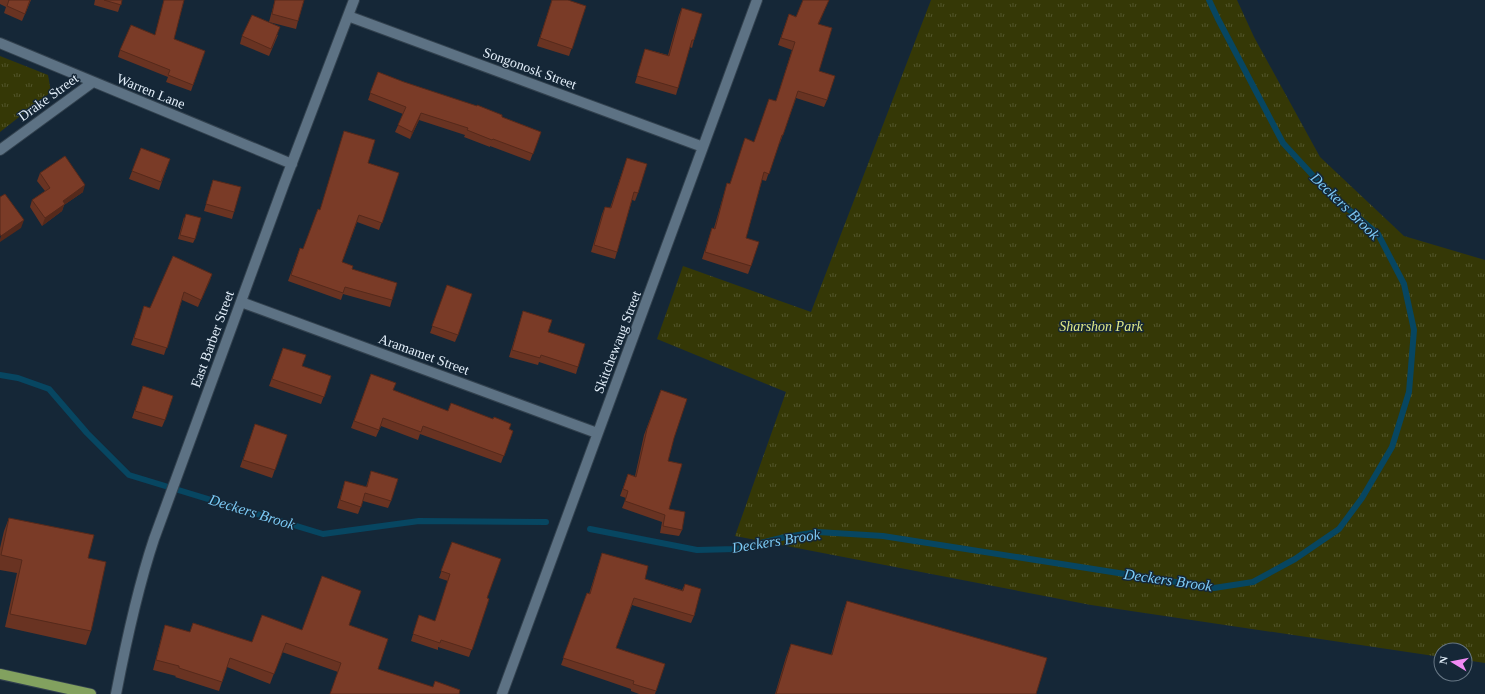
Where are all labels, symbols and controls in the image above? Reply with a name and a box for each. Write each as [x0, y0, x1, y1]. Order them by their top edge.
street label: Songonosk Street [481, 45, 579, 92]
street label: Drake Street [15, 71, 81, 124]
street label: Warren Lane [114, 71, 187, 112]
water label: Deckers Brook [1307, 169, 1383, 243]
street label: East Barber Street [188, 289, 237, 390]
street label: Skitchewaug Street [591, 289, 644, 396]
park label: Sharshon Park [1059, 319, 1144, 334]
street label: Aramamet Street [377, 331, 471, 378]
water label: Deckers Brook [206, 491, 297, 533]
water label: Deckers Brook [730, 526, 822, 556]
water label: Deckers Brook [1122, 566, 1214, 594]
north arrow [1433, 642, 1473, 682]
text: N [1437, 655, 1450, 665]

